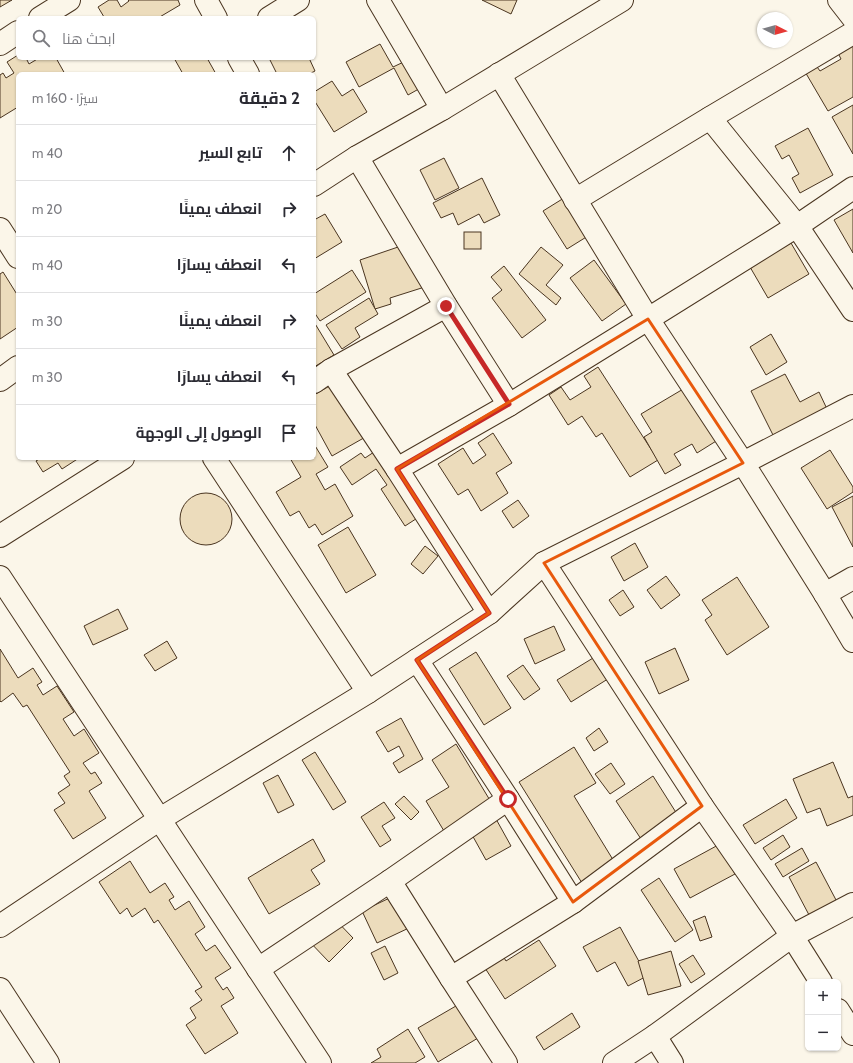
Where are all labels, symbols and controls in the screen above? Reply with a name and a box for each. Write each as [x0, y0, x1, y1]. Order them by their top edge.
north arrow [757, 12, 793, 48]
search box [16, 16, 316, 60]
icon: search [30, 27, 52, 49]
text: ابحث هنا [62, 30, 116, 48]
text: 2 دقيقة [239, 88, 300, 108]
text: سيرًا · 160 m [32, 90, 98, 106]
icon: ahead [278, 142, 300, 164]
text: تابع السير [199, 144, 262, 162]
text: 40 m [32, 145, 63, 161]
icon: right [278, 198, 300, 220]
text: انعطف يمينًا [179, 200, 262, 218]
text: 20 m [32, 201, 62, 217]
icon: left [278, 254, 300, 276]
text: انعطف يسارًا [177, 256, 262, 274]
text: 40 m [32, 257, 63, 273]
route end [437, 297, 455, 315]
icon: right [278, 310, 300, 332]
text: انعطف يمينًا [179, 312, 262, 330]
text: 30 m [32, 313, 62, 329]
icon: left [278, 366, 300, 388]
text: انعطف يسارًا [177, 368, 262, 386]
text: 30 m [32, 369, 62, 385]
icon: arrive [278, 422, 300, 444]
text: الوصول إلى الوجهة [136, 424, 262, 442]
route start [499, 790, 517, 808]
map controls [805, 979, 841, 1051]
button: + [805, 979, 841, 1015]
button: − [805, 1015, 841, 1051]

